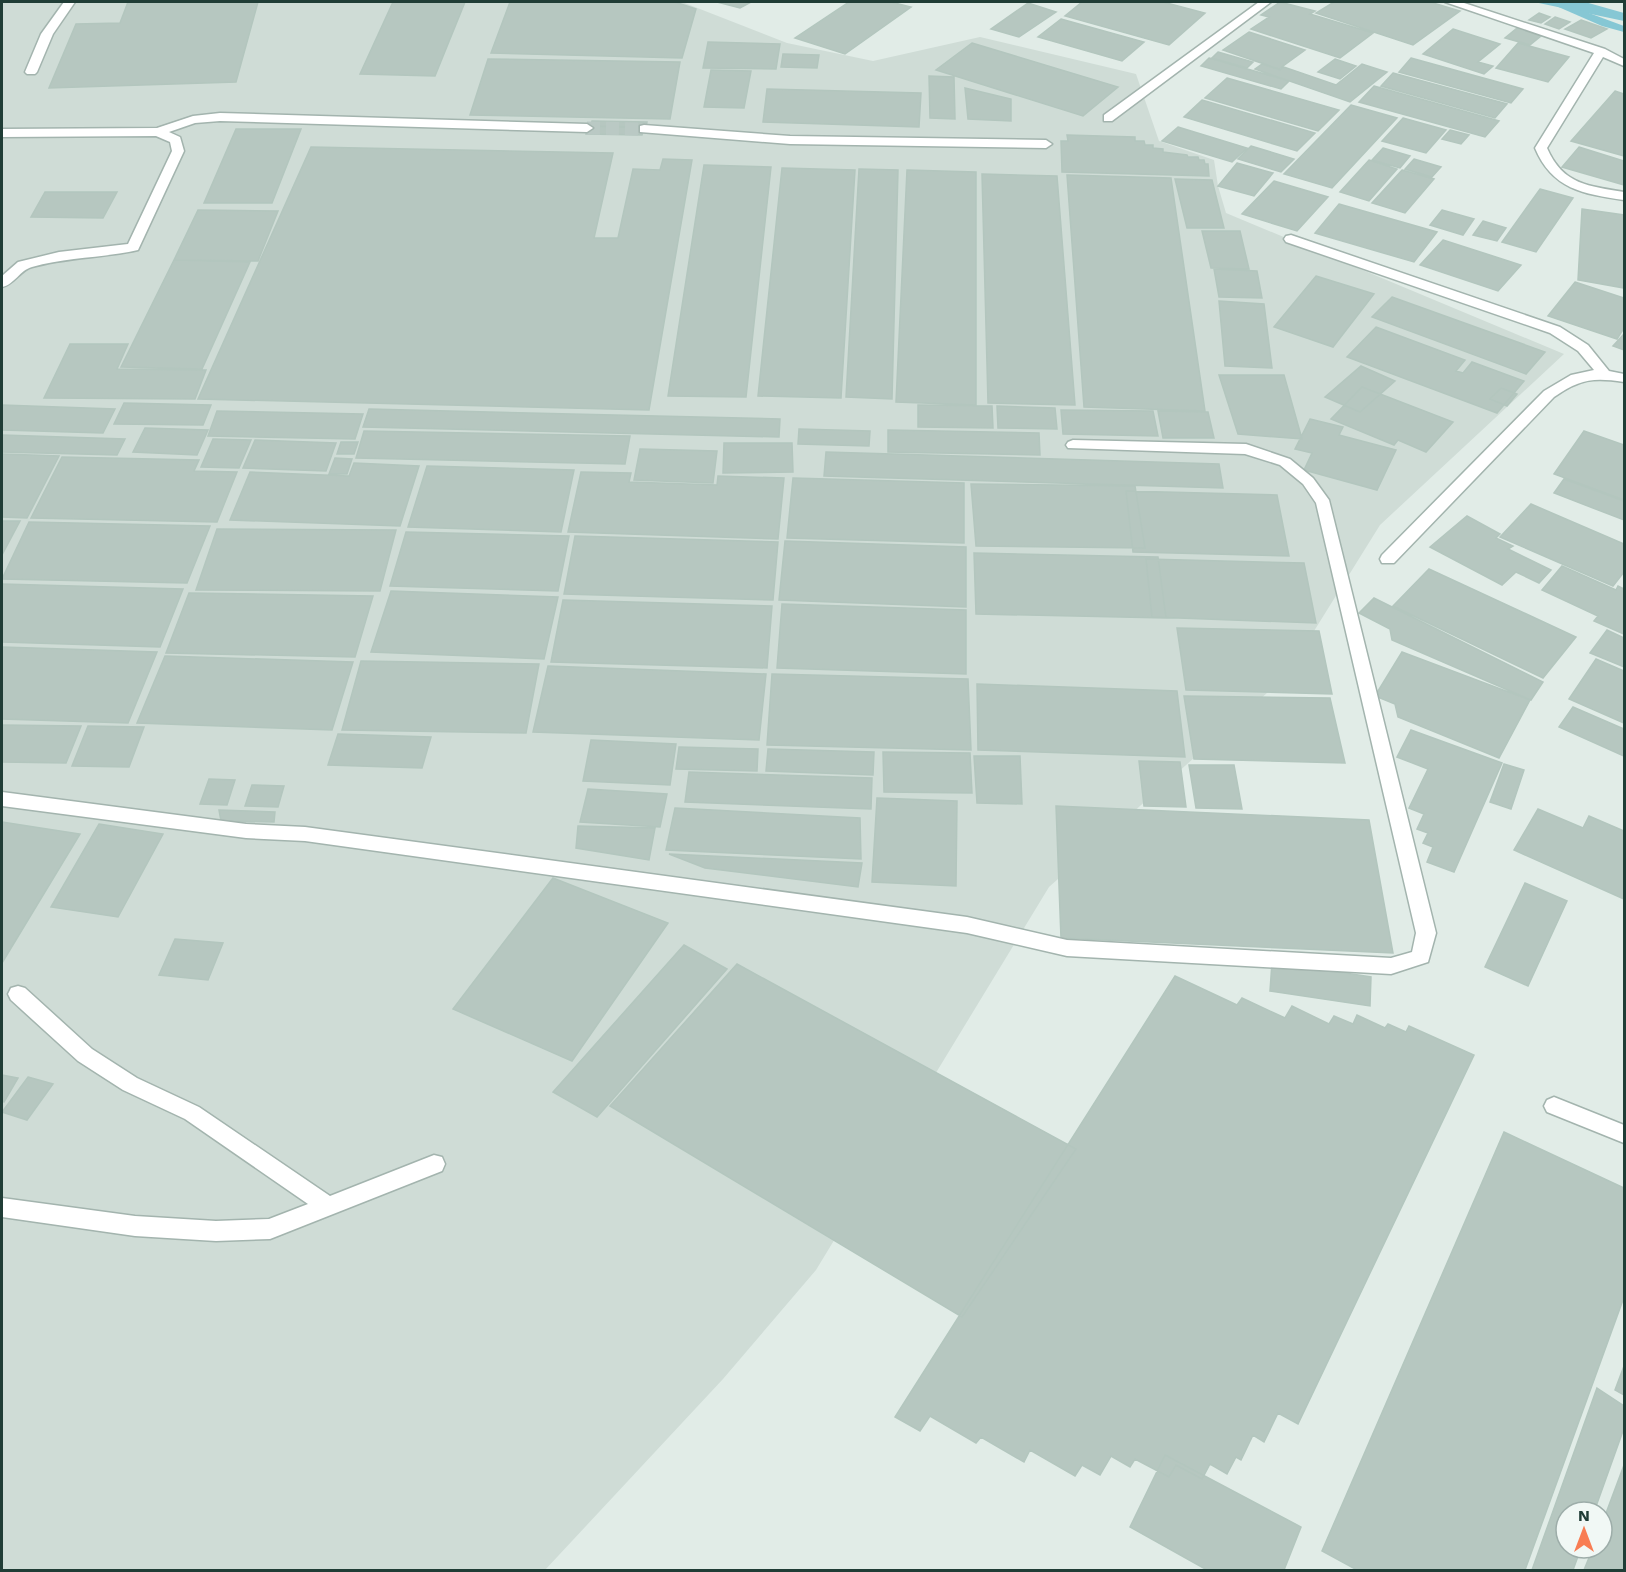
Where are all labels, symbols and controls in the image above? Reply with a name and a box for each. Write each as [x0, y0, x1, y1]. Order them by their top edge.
north arrow [1554, 1500, 1614, 1560]
text: N [1578, 1506, 1590, 1525]

